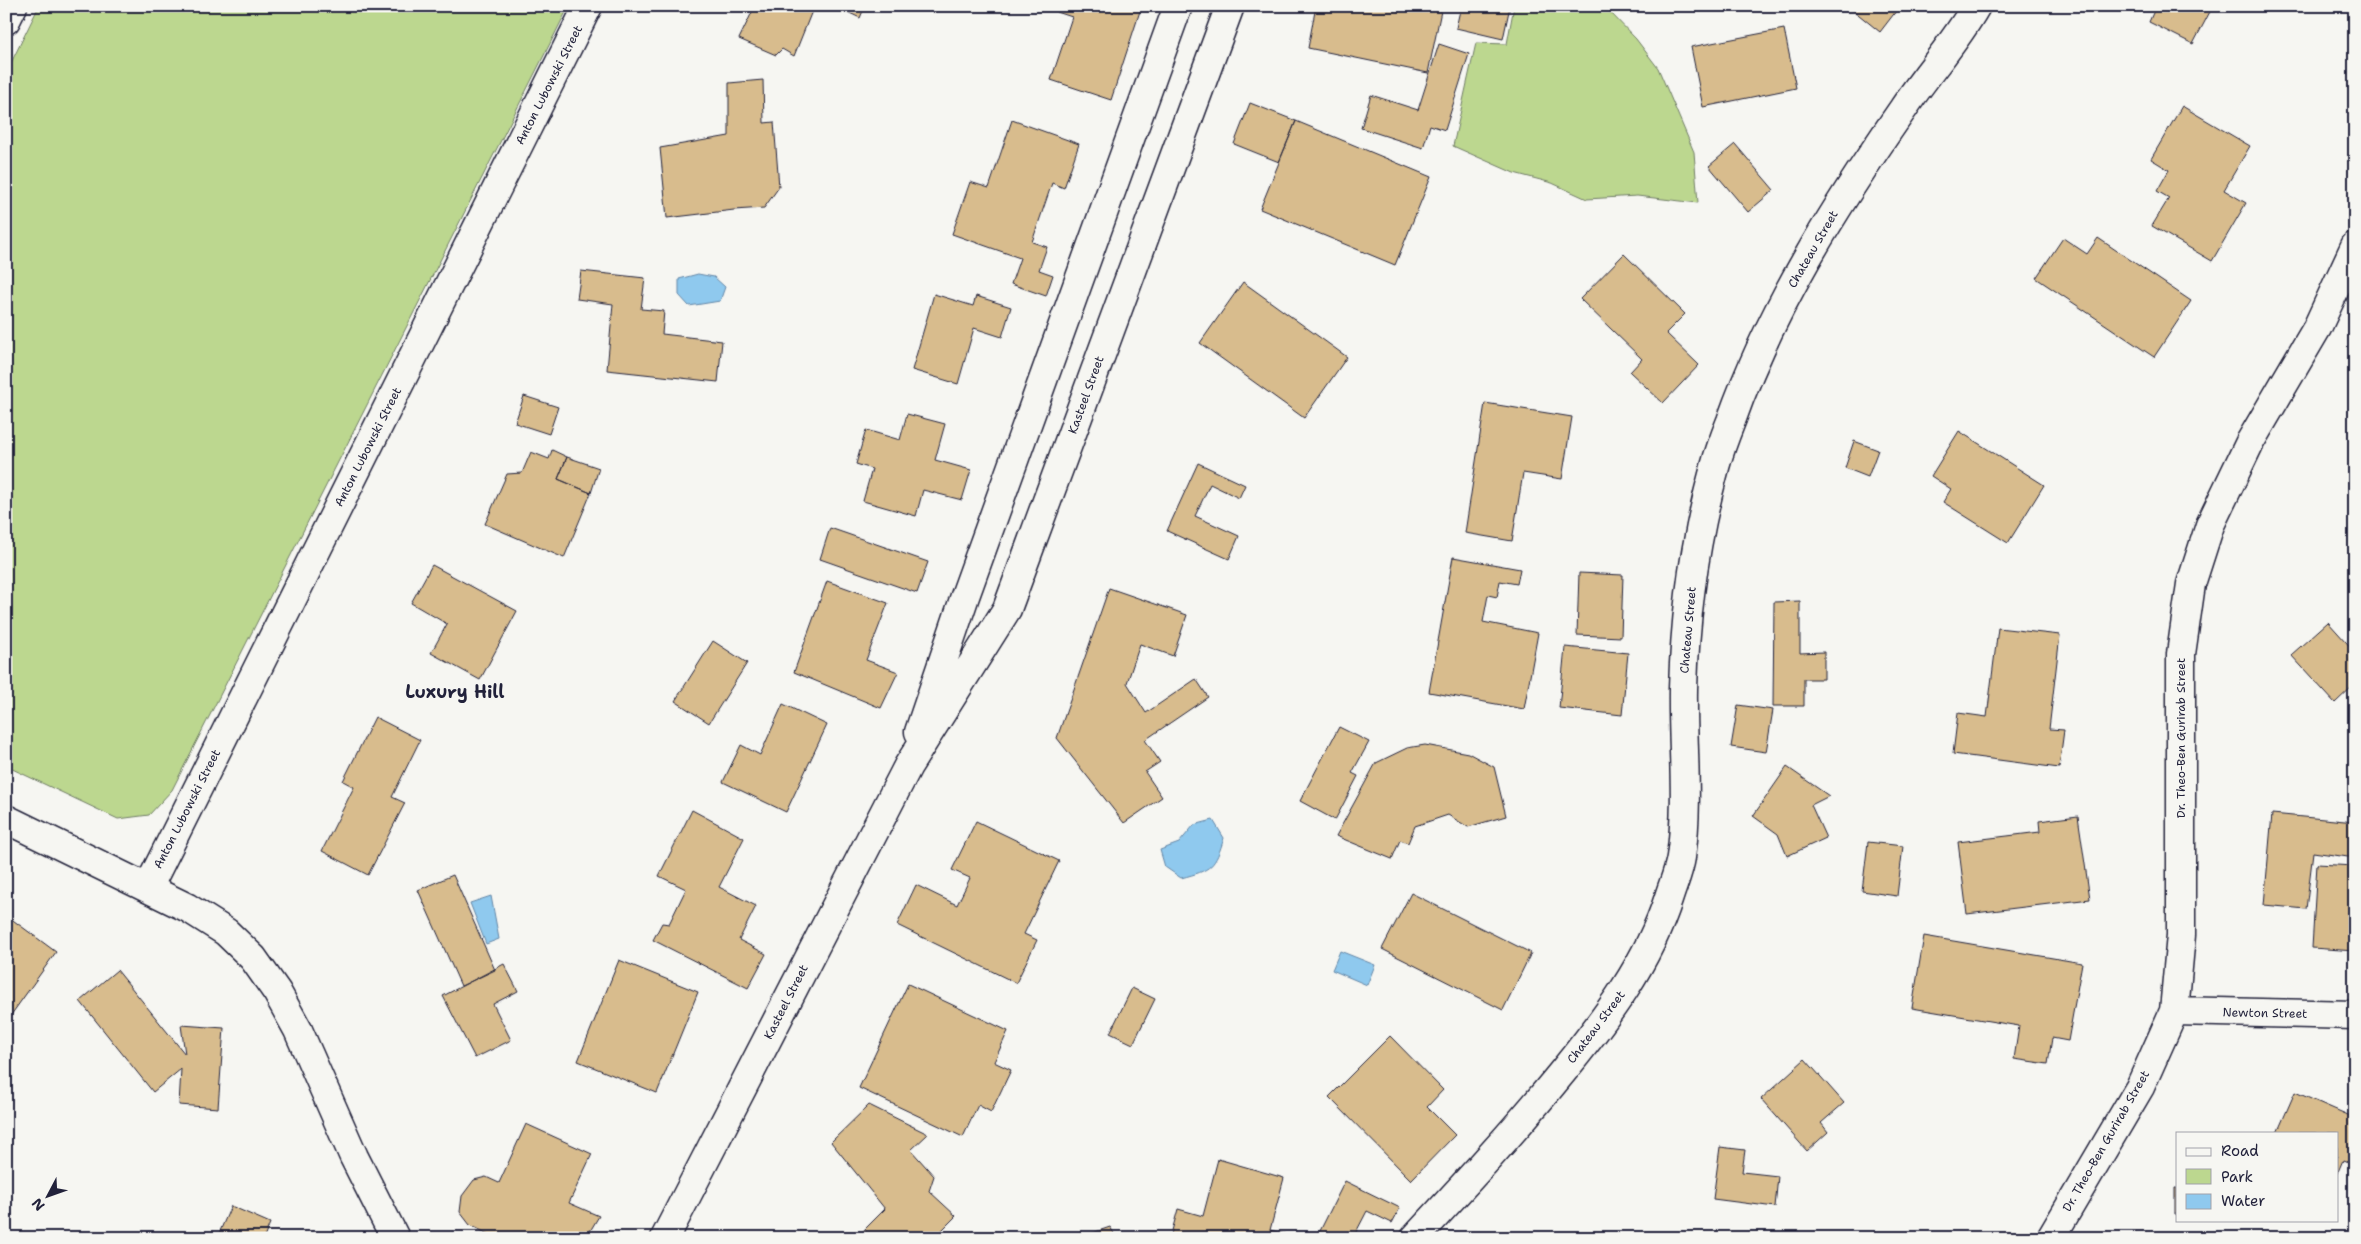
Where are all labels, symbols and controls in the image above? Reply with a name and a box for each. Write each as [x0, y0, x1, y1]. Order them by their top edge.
street label: Anton Lubowski Street [512, 23, 586, 147]
street label: Chateau Street [1784, 207, 1842, 291]
street label: Kasteel Street [1064, 354, 1108, 436]
street label: Anton Lubowski Street [331, 385, 405, 509]
street label: Chateau Street [1676, 586, 1700, 674]
street label: Dr. Theo-Ben Gurirab Street [2173, 658, 2189, 818]
district label: Luxury Hill [405, 680, 505, 704]
street label: Anton Lubowski Street [150, 747, 224, 871]
street label: Kasteel Street [760, 962, 812, 1042]
street label: Chateau Street [1563, 987, 1629, 1067]
street label: Newton Street [2222, 1004, 2308, 1022]
street label: Dr. Theo-Ben Gurirab Street [2059, 1067, 2153, 1215]
legend [2176, 1132, 2338, 1222]
text: Road [2221, 1141, 2259, 1161]
text: Park [2221, 1167, 2253, 1187]
north arrow [22, 1172, 72, 1222]
text: Water [2221, 1191, 2265, 1211]
text: N [28, 1194, 49, 1215]

